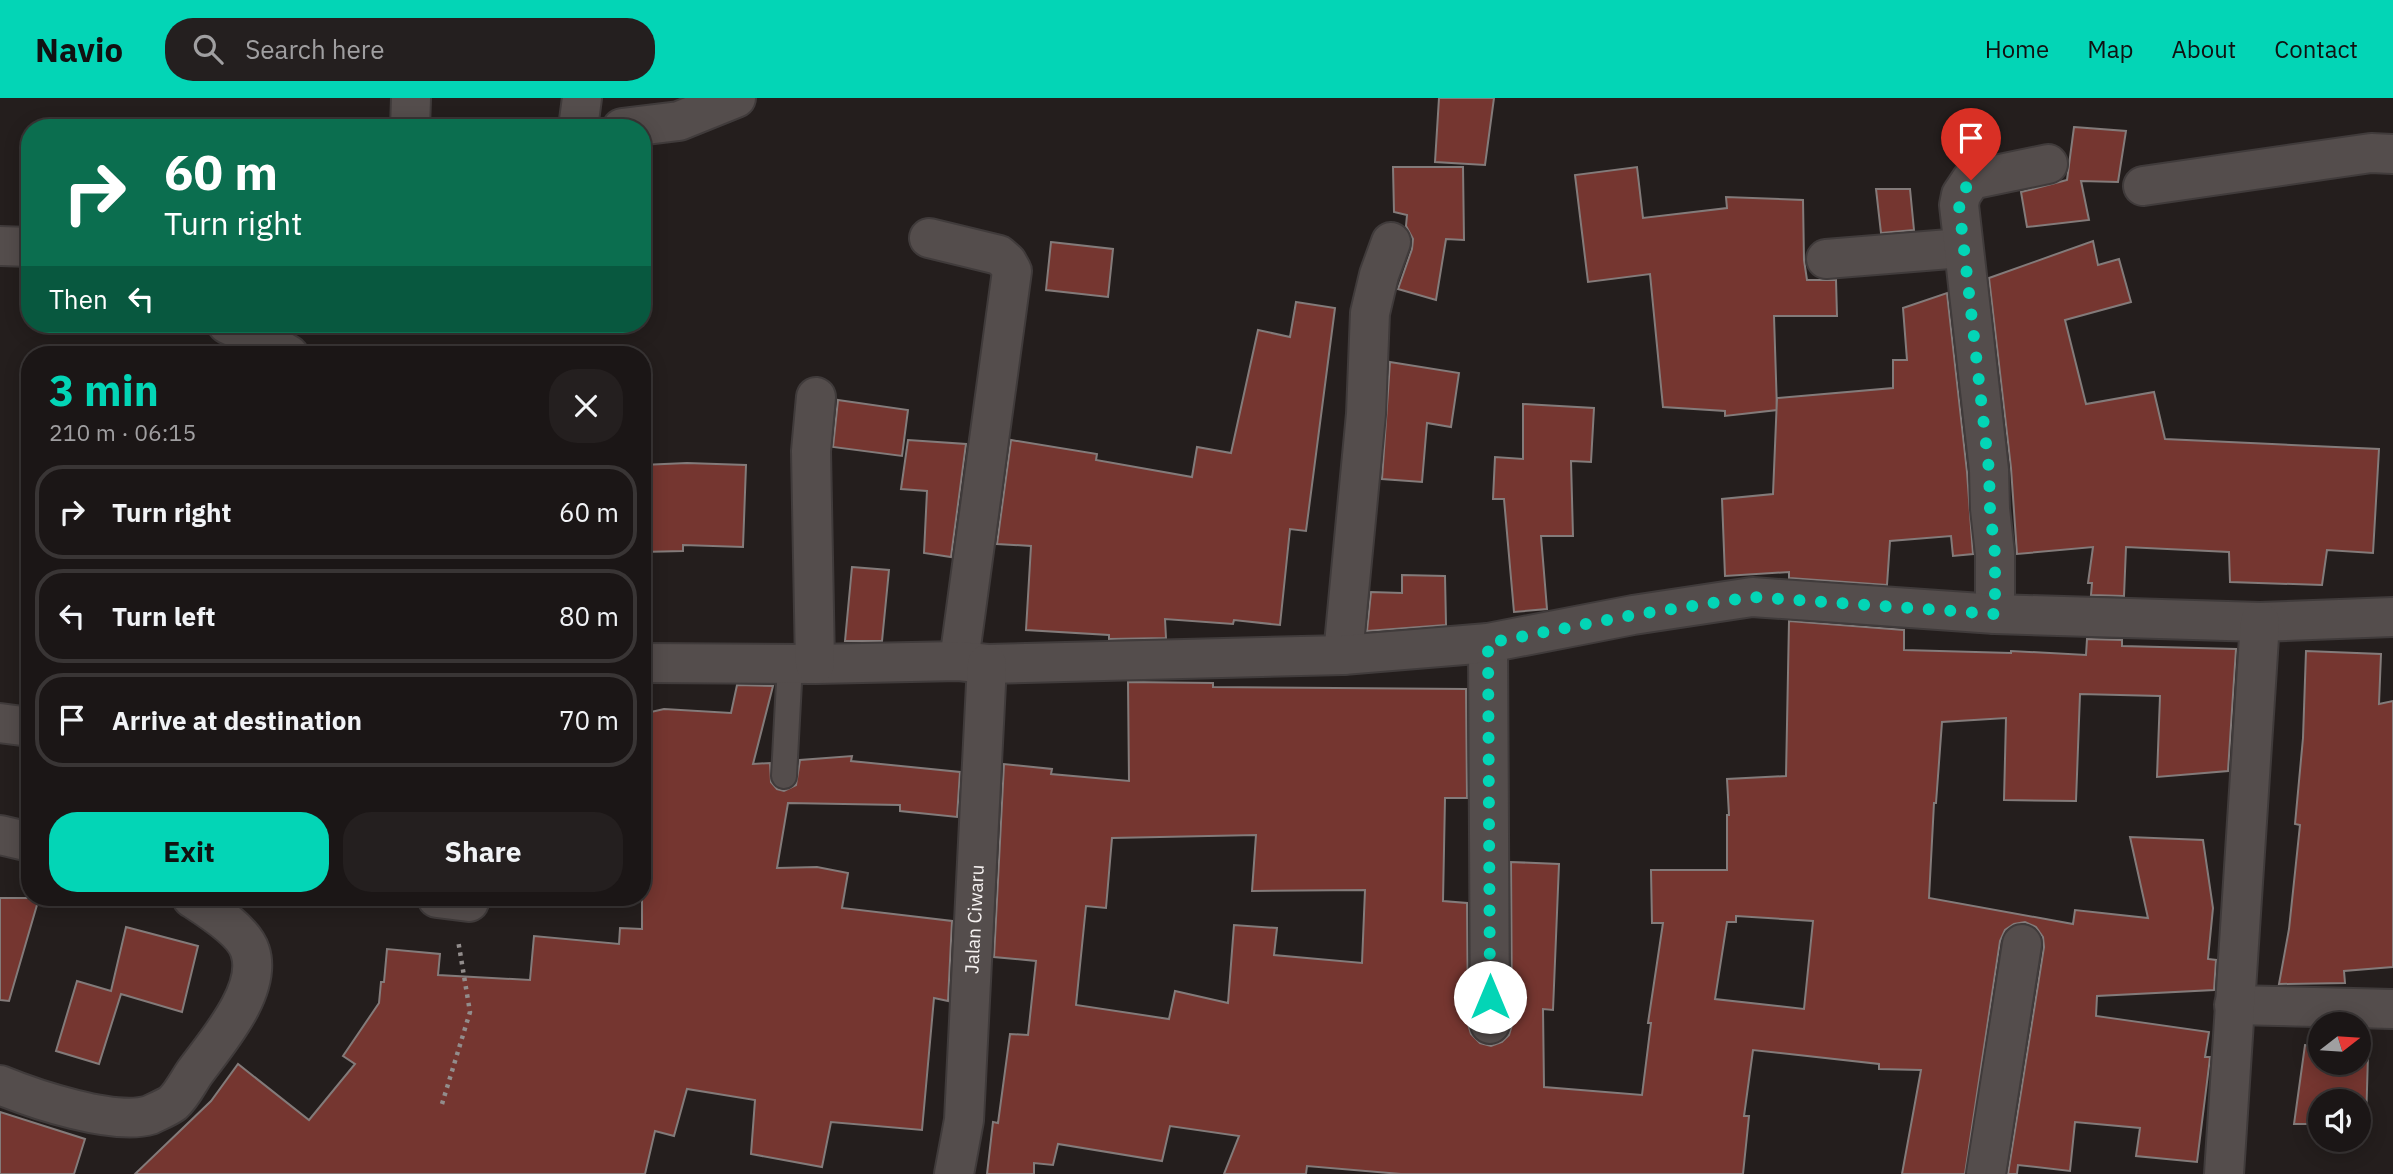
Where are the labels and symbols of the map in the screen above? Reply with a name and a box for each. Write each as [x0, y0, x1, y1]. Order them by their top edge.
pin [1941, 108, 2001, 180]
street label: Jalan Ciwaru [959, 864, 989, 974]
position arrow [1453, 960, 1527, 1034]
north arrow [2308, 1012, 2371, 1074]

